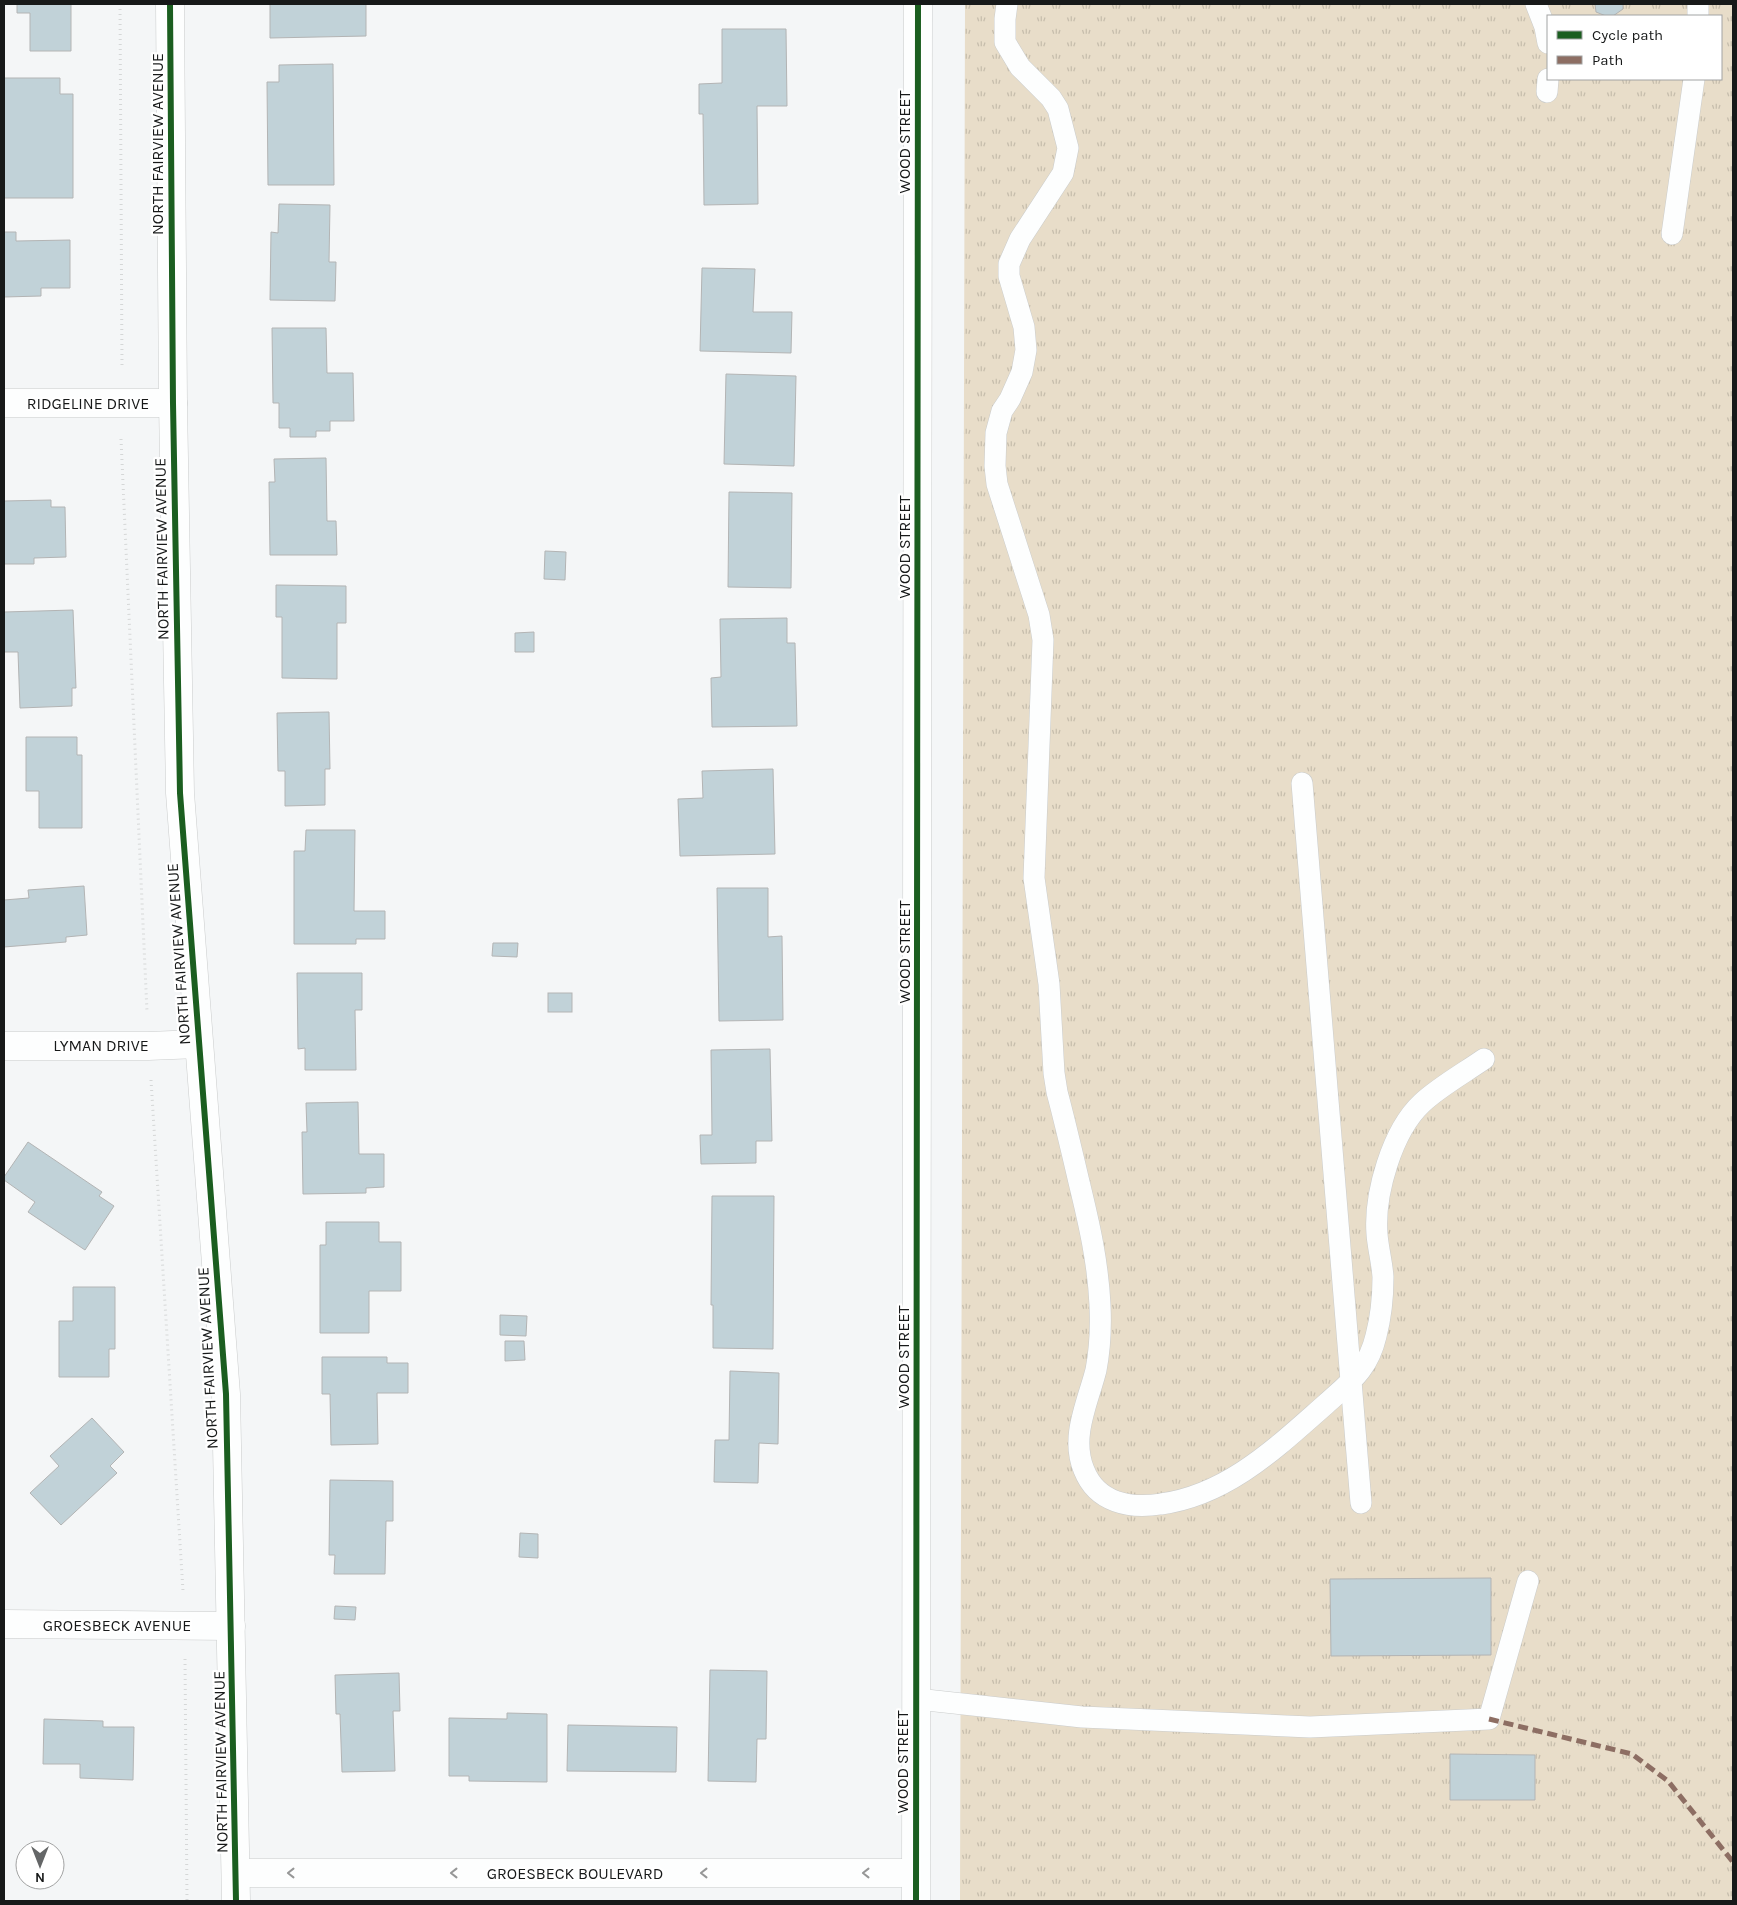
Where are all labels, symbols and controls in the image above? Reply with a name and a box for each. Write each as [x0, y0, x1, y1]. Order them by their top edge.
legend [1547, 15, 1722, 80]
text: Cycle path [1592, 26, 1663, 44]
text: Path [1592, 51, 1623, 69]
street label: NORTH FAIRVIEW AVENUE [148, 53, 167, 235]
street label: WOOD STREET [895, 91, 914, 193]
street label: RIDGELINE DRIVE [27, 394, 149, 413]
street label: NORTH FAIRVIEW AVENUE [150, 458, 173, 640]
street label: WOOD STREET [895, 496, 914, 598]
street label: NORTH FAIRVIEW AVENUE [163, 862, 194, 1046]
street label: WOOD STREET [895, 901, 914, 1003]
street label: LYMAN DRIVE [53, 1036, 149, 1055]
street label: NORTH FAIRVIEW AVENUE [193, 1266, 222, 1449]
street label: WOOD STREET [894, 1306, 913, 1408]
street label: GROESBECK AVENUE [43, 1616, 191, 1635]
street label: NORTH FAIRVIEW AVENUE [209, 1671, 232, 1853]
street label: WOOD STREET [893, 1711, 912, 1813]
north arrow [15, 1840, 65, 1890]
street label: GROESBECK BOULEVARD [487, 1864, 663, 1883]
one-way arrow [287, 1868, 295, 1878]
one-way arrow [450, 1868, 458, 1878]
one-way arrow [700, 1868, 708, 1878]
one-way arrow [862, 1868, 870, 1878]
text: N [35, 1869, 45, 1886]

